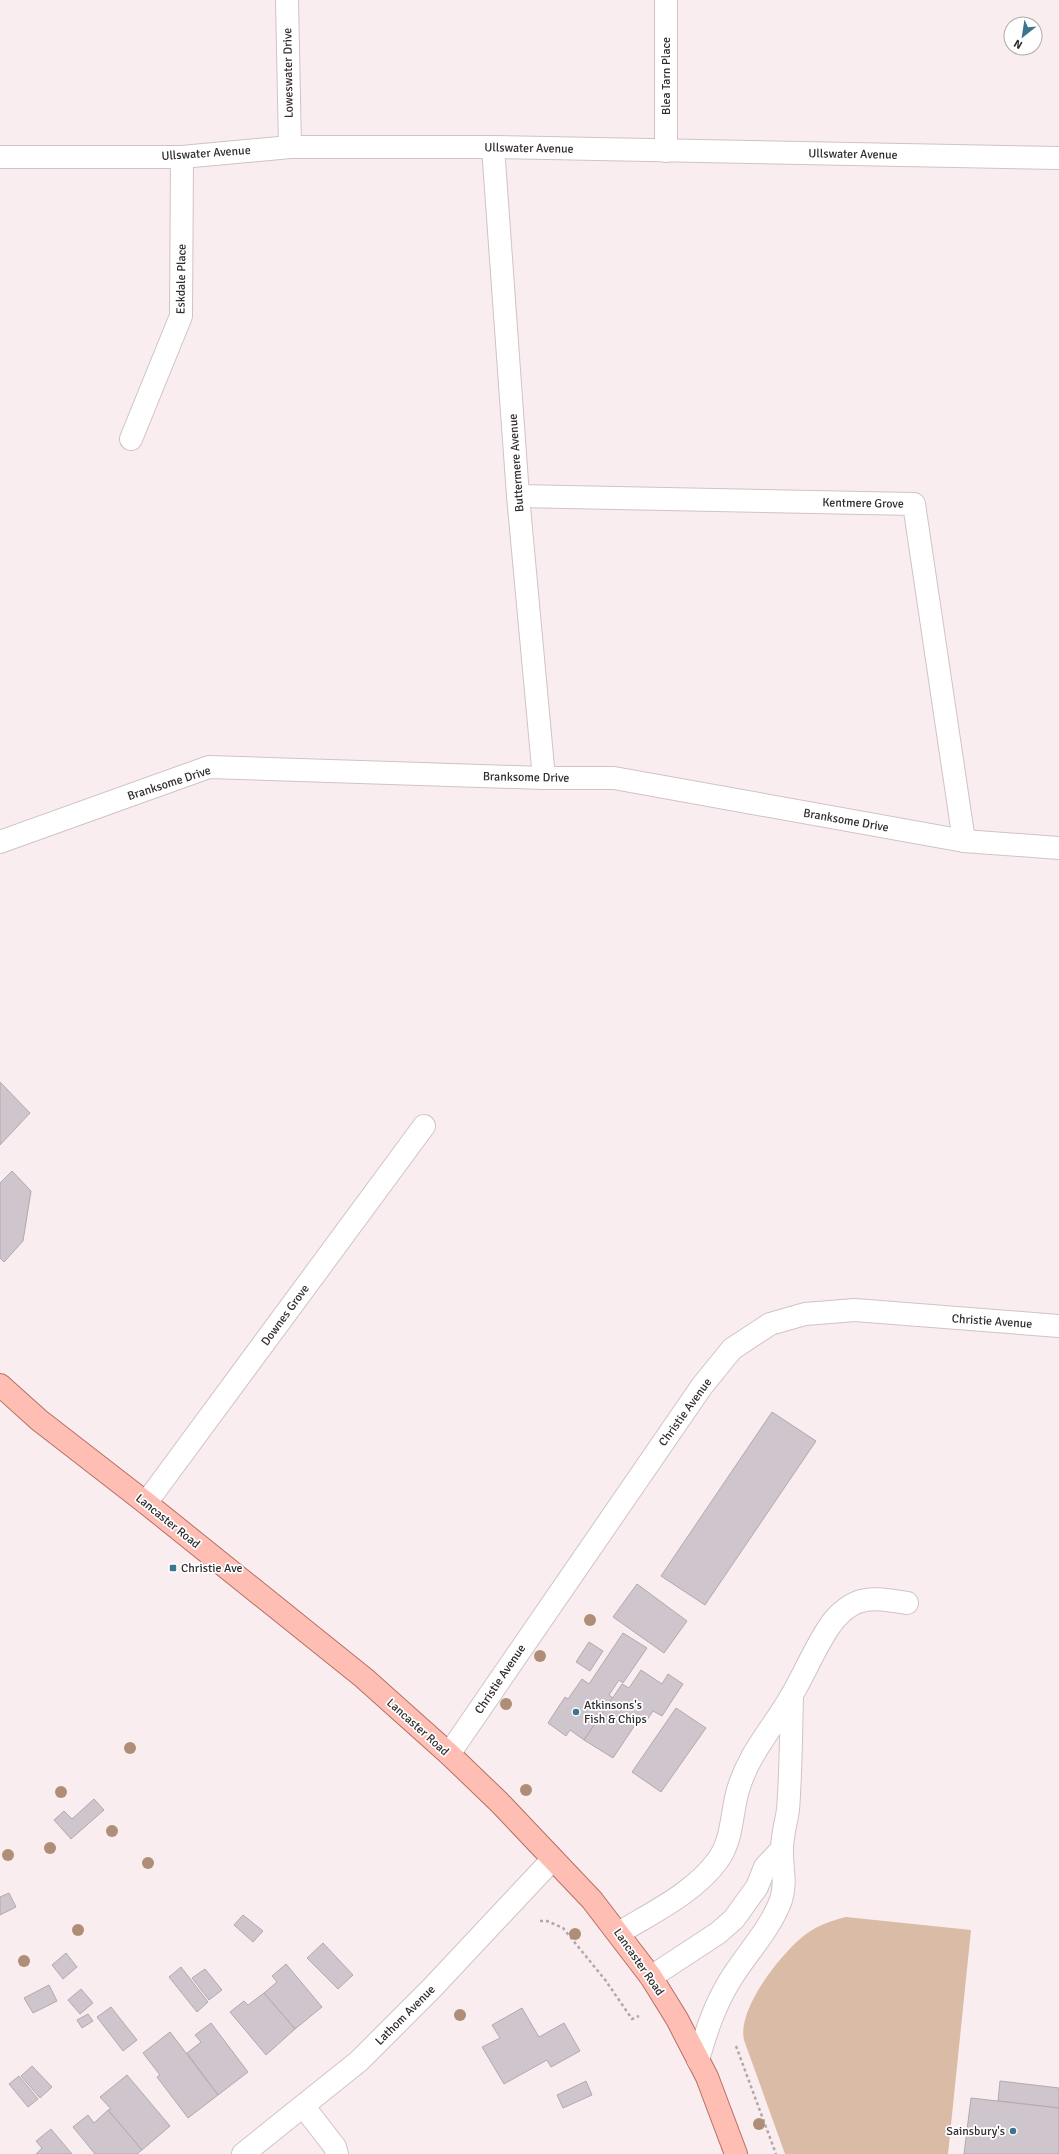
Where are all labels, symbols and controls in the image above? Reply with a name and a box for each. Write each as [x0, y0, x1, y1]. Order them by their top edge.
north arrow [1003, 16, 1043, 56]
street label: Loweswater Drive [280, 28, 297, 118]
street label: Blea Tarn Place [659, 37, 674, 115]
text: N [1012, 37, 1025, 52]
street label: Ullswater Avenue [484, 140, 574, 157]
street label: Ullswater Avenue [161, 143, 251, 164]
street label: Ullswater Avenue [808, 146, 898, 163]
street label: Eskdale Place [173, 244, 190, 314]
street label: Buttermere Avenue [506, 413, 527, 513]
street label: Kentmere Grove [822, 495, 904, 512]
street label: Branksome Drive [126, 763, 213, 804]
street label: Branksome Drive [483, 769, 569, 786]
street label: Branksome Drive [802, 806, 890, 835]
street label: Downes Grove [258, 1282, 313, 1349]
street label: Christie Avenue [951, 1311, 1033, 1332]
street label: Christie Avenue [656, 1375, 715, 1449]
street label: Lancaster Road [132, 1491, 203, 1552]
place label: Christie Ave [181, 1561, 243, 1576]
marker: Christie Ave [168, 1563, 178, 1573]
street label: Christie Avenue [472, 1642, 529, 1717]
street label: Lancaster Road [383, 1695, 452, 1759]
place label: Atkinsons's Fish & Chips [584, 1698, 647, 1727]
marker: Atkinsons's Fish & Chips [571, 1707, 581, 1717]
street label: Lancaster Road [610, 1926, 667, 1999]
street label: Lathom Avenue [372, 1982, 439, 2049]
place label: Sainsbury's [946, 2124, 1005, 2139]
marker: Sainsbury's [1008, 2126, 1018, 2136]

